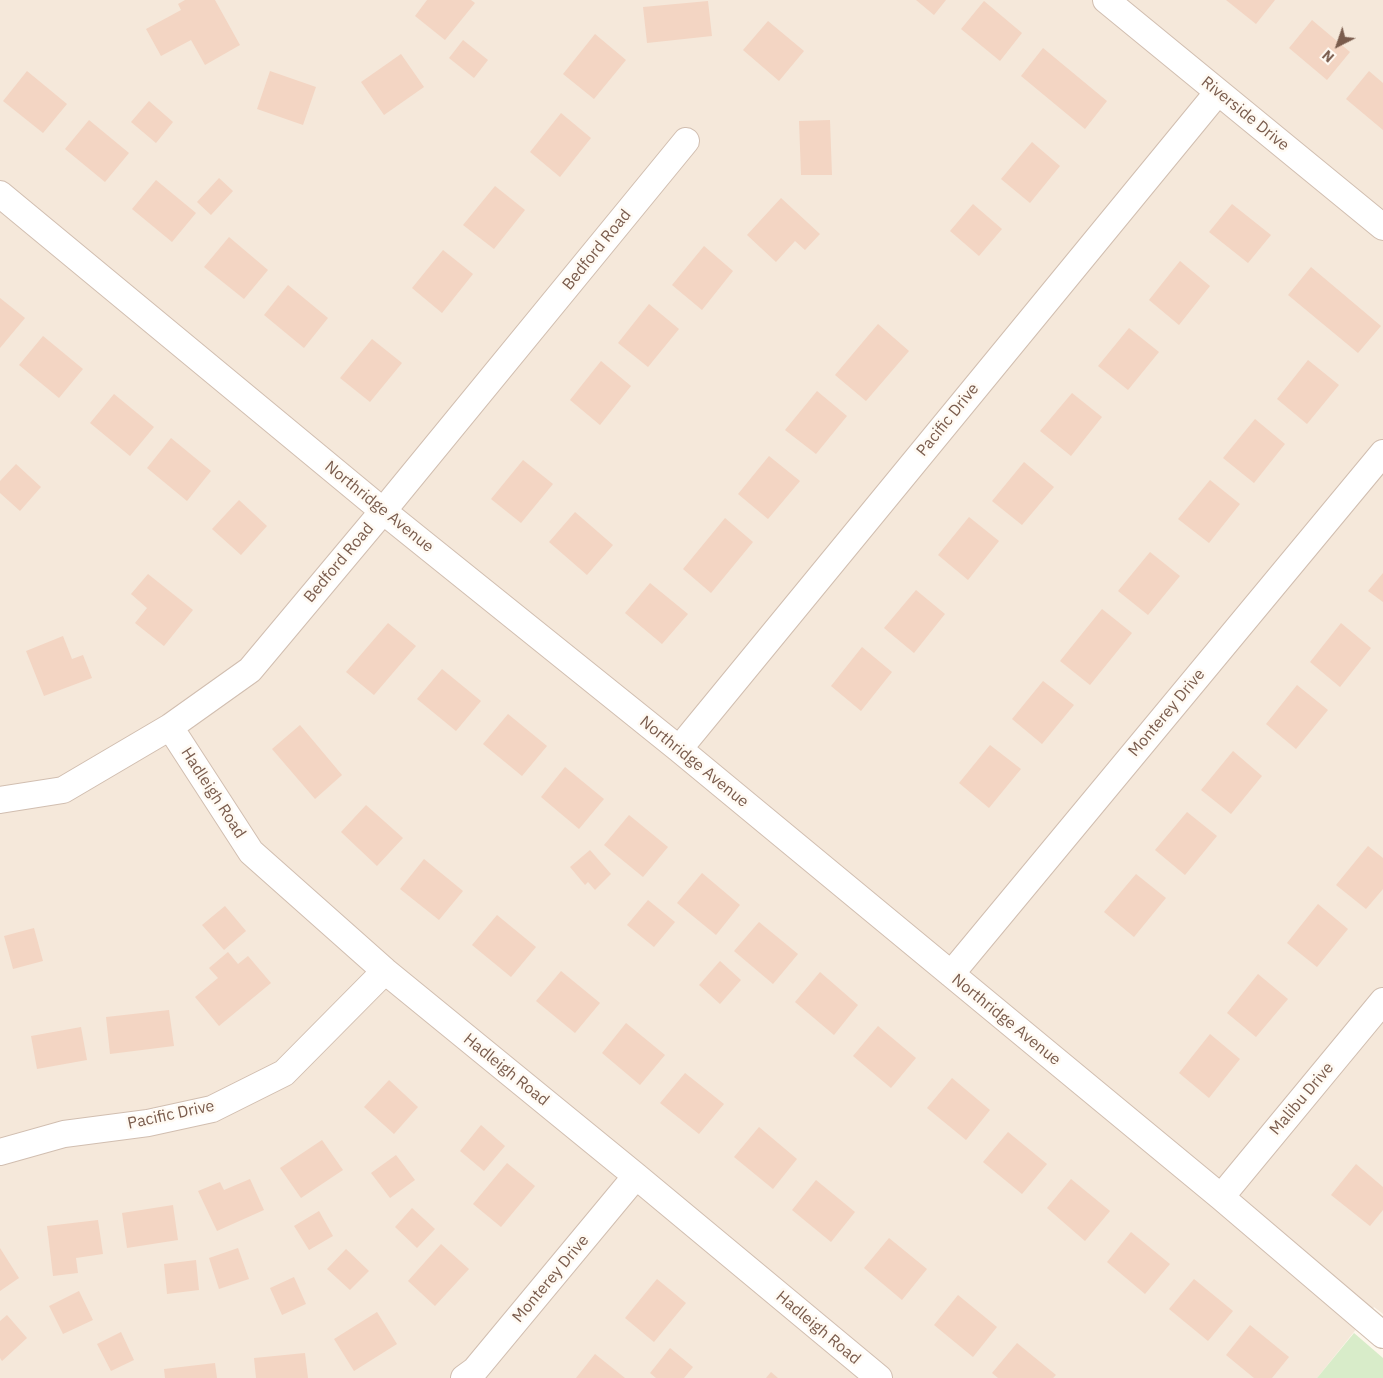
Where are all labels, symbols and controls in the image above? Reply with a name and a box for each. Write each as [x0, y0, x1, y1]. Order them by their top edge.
north arrow [1313, 20, 1363, 70]
text: N [1318, 46, 1338, 66]
street label: Riverside Drive [1197, 73, 1293, 155]
street label: Bedford Road [559, 206, 635, 294]
street label: Pacific Drive [913, 380, 983, 460]
street label: Northridge Avenue [321, 457, 437, 557]
street label: Bedford Road [300, 519, 378, 607]
street label: Monterey Drive [1125, 665, 1209, 761]
street label: Northridge Avenue [636, 712, 752, 812]
street label: Hadleigh Road [177, 744, 249, 842]
street label: Northridge Avenue [948, 970, 1064, 1070]
street label: Hadleigh Road [459, 1030, 553, 1110]
street label: Malibu Drive [1266, 1059, 1338, 1139]
street label: Pacific Drive [126, 1096, 216, 1134]
street label: Monterey Drive [509, 1231, 593, 1327]
street label: Hadleigh Road [772, 1287, 864, 1369]

